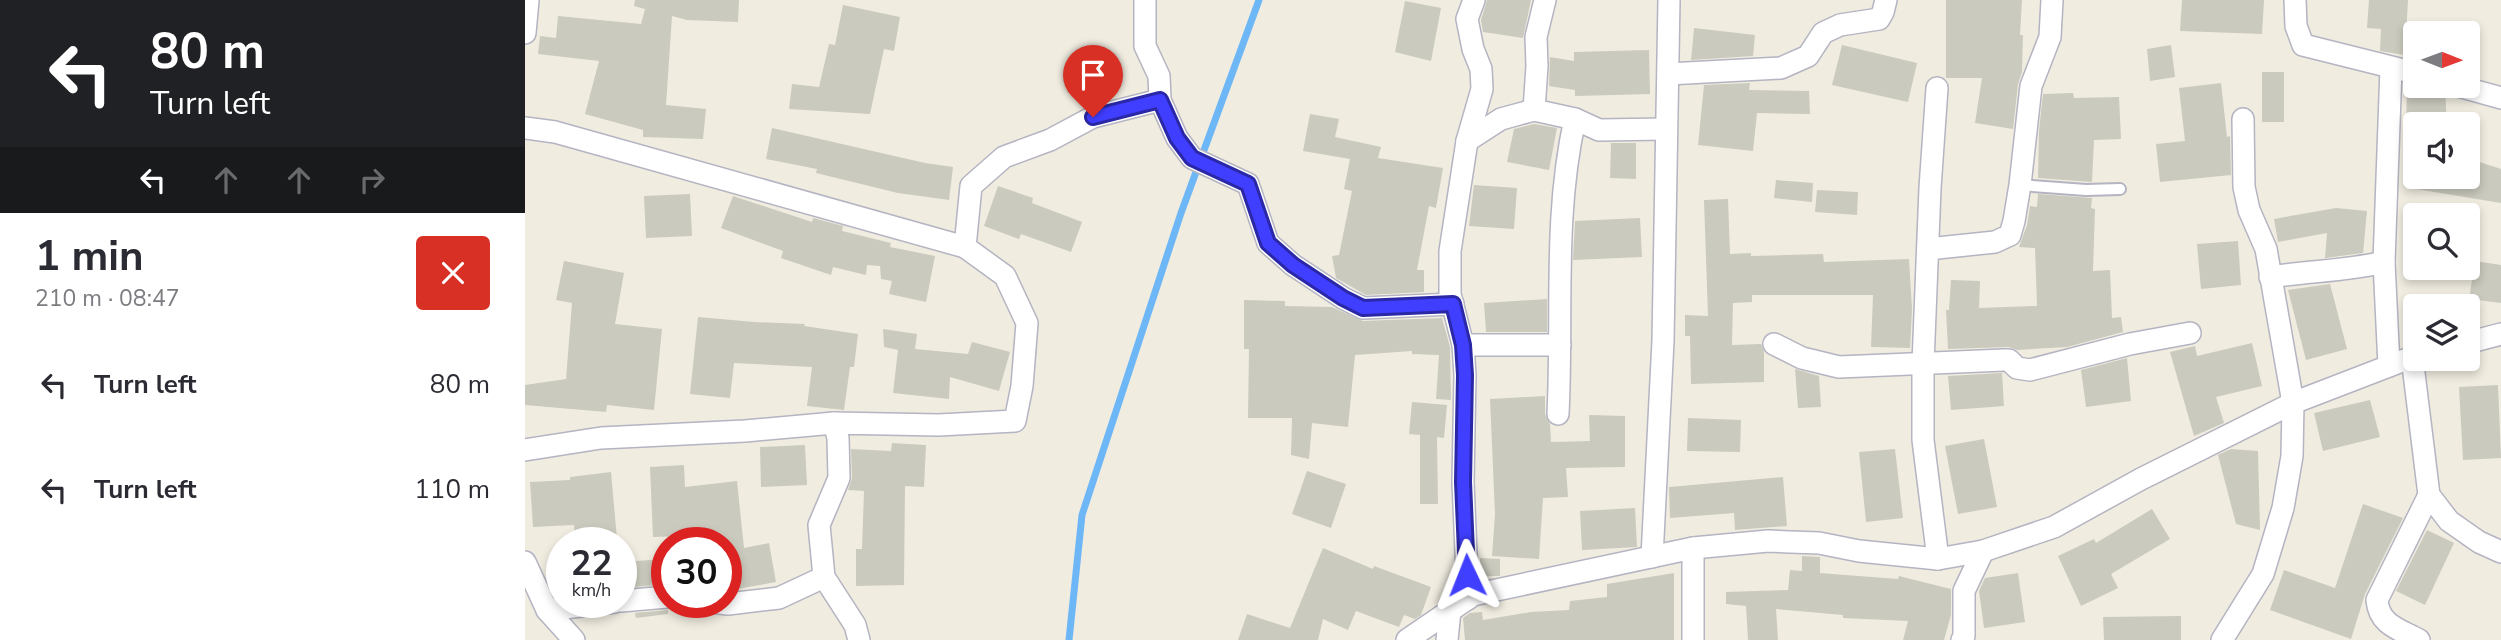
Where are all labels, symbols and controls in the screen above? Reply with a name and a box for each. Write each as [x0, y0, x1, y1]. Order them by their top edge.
text: 80 m [150, 18, 265, 85]
north arrow [2403, 21, 2480, 98]
map controls [2403, 21, 2480, 371]
icon: left [35, 28, 126, 119]
pin [1063, 45, 1123, 117]
icon: arrive [1074, 56, 1112, 94]
text: Turn left [150, 82, 270, 125]
button: sound [2403, 112, 2480, 189]
icon: left [134, 161, 172, 199]
icon: ahead [207, 161, 245, 199]
icon: ahead [280, 161, 318, 199]
icon: right [353, 161, 391, 199]
button: search [2403, 203, 2480, 280]
text: 1 min [35, 228, 144, 285]
button: close [416, 236, 490, 310]
text: 210 m · 08:47 [35, 283, 180, 314]
button: layers [2403, 294, 2480, 371]
icon: left [35, 366, 73, 404]
text: Turn left [94, 367, 197, 402]
text: 80 m [430, 367, 490, 402]
icon: left [35, 471, 73, 509]
text: Turn left [94, 472, 197, 507]
text: 110 m [414, 472, 490, 507]
speed limit sign: 30 [651, 527, 742, 618]
position arrow [1430, 538, 1504, 612]
text: 22 [570, 540, 613, 587]
text: km/h [572, 578, 611, 602]

